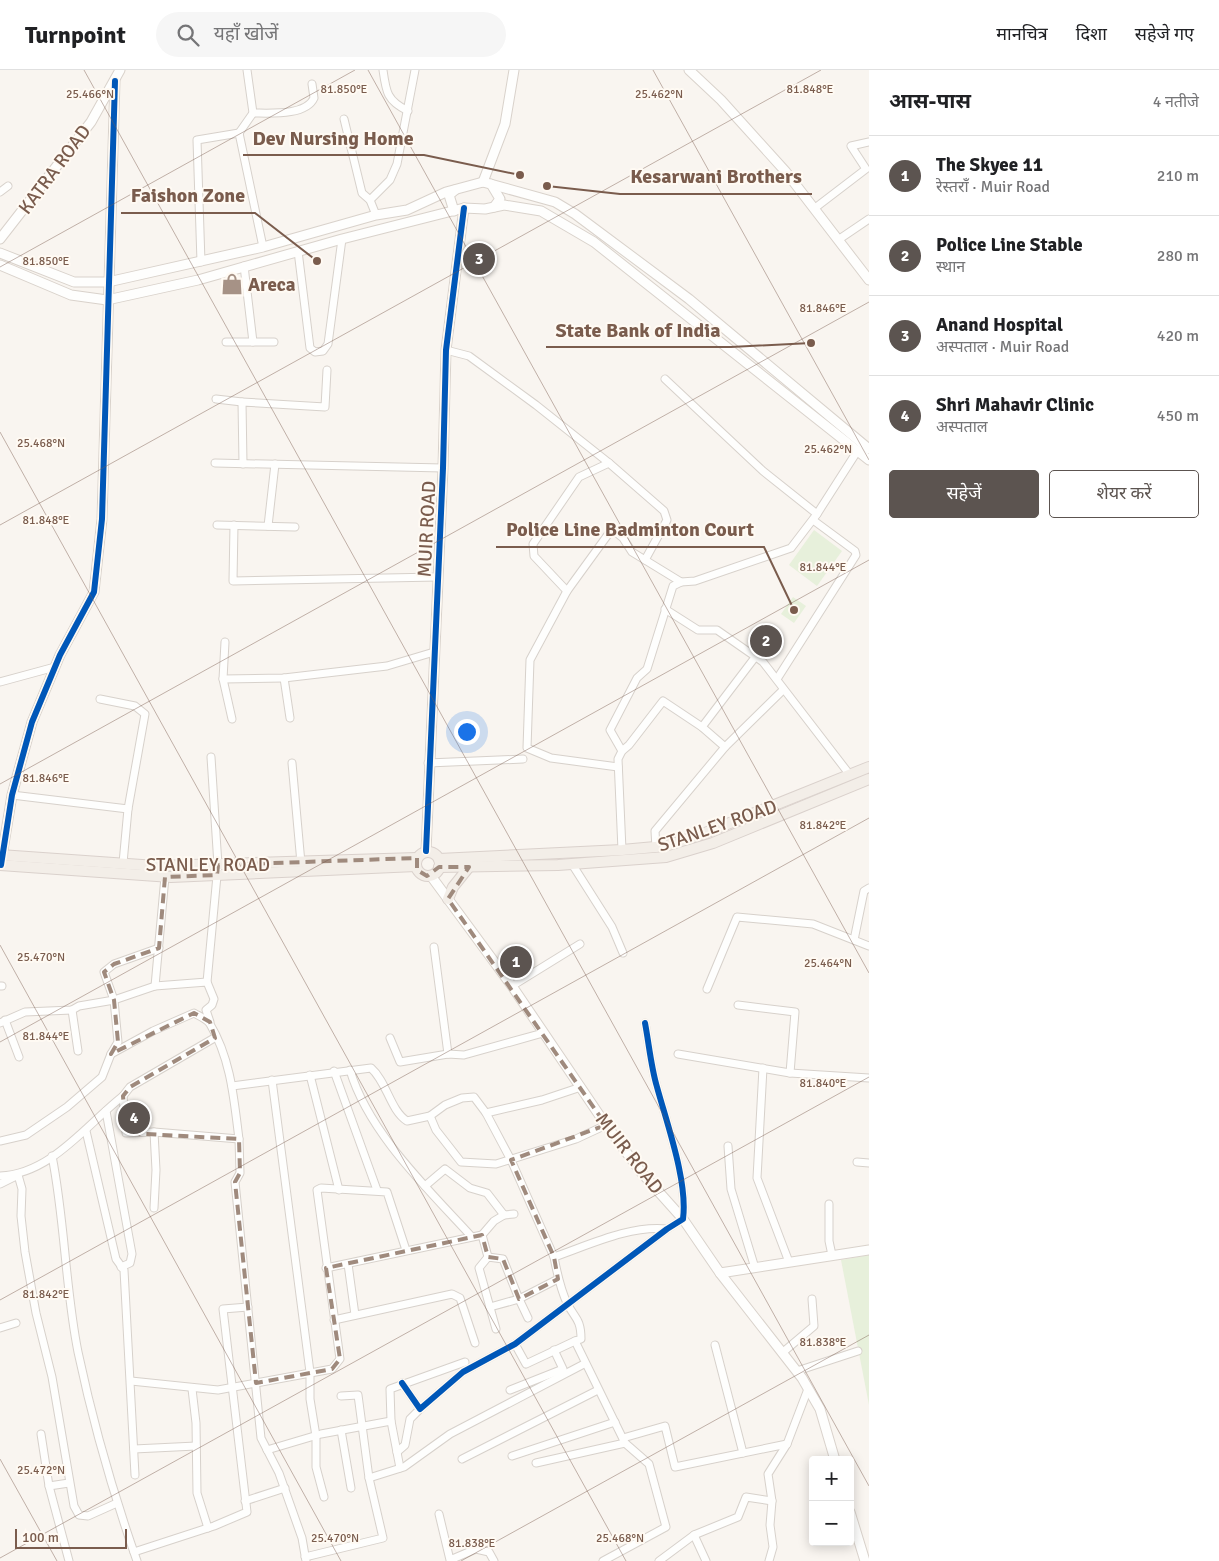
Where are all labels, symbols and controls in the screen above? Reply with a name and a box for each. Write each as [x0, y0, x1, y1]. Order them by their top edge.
search box [156, 12, 506, 57]
text: Turnpoint [25, 20, 126, 50]
icon: search [174, 21, 202, 49]
text: यहाँ खोजें [214, 22, 278, 46]
text: मानचित्र [996, 23, 1048, 45]
text: दिशा [1076, 23, 1107, 45]
text: सहेजे गए [1135, 23, 1194, 45]
text: 81.850°E [321, 82, 368, 97]
text: 81.848°E [787, 82, 834, 97]
text: 25.466°N [66, 87, 114, 102]
text: 25.462°N [635, 87, 683, 102]
text: आस-पास [889, 88, 971, 114]
text: 4 नतीजे [1153, 92, 1199, 112]
street label: KATRA ROAD [13, 120, 96, 219]
callout: Dev Nursing Home [243, 120, 424, 155]
text: Dev Nursing Home [252, 126, 414, 151]
text: The Skyee 11 [936, 153, 1043, 177]
callout: Kesarwani Brothers [620, 159, 812, 194]
text: Kesarwani Brothers [630, 164, 802, 189]
text: 1 [901, 166, 909, 186]
text: 210 m [1157, 166, 1199, 186]
text: रेस्तराँ · Muir Road [936, 177, 1050, 197]
callout: Faishon Zone [121, 178, 255, 213]
text: Faishon Zone [131, 183, 245, 208]
text: Police Line Stable [936, 233, 1083, 257]
pin: 3 [463, 240, 495, 278]
text: 2 [901, 246, 909, 266]
text: 280 m [1157, 246, 1199, 266]
text: 81.850°E [23, 254, 70, 269]
text: स्थान [936, 257, 965, 277]
shop icon: Areca [219, 271, 245, 297]
place label: Areca [248, 273, 296, 297]
text: 81.846°E [800, 301, 847, 316]
callout: State Bank of India [546, 312, 731, 347]
text: Anand Hospital [936, 313, 1063, 337]
text: State Bank of India [555, 318, 721, 343]
text: 3 [901, 326, 909, 346]
text: 420 m [1157, 326, 1199, 346]
text: अस्पताल · Muir Road [936, 337, 1069, 357]
text: Shri Mahavir Clinic [936, 393, 1094, 417]
text: 4 [901, 406, 909, 426]
text: 450 m [1157, 406, 1199, 426]
text: अस्पताल [936, 417, 988, 437]
text: 25.468°N [17, 436, 65, 451]
text: 25.462°N [804, 442, 852, 457]
button: सहेजें [889, 470, 1039, 518]
button: शेयर करें [1049, 470, 1199, 518]
street label: MUIR ROAD [412, 480, 442, 578]
callout: Police Line Badminton Court [496, 512, 764, 547]
text: 81.848°E [23, 513, 70, 528]
text: Police Line Badminton Court [506, 517, 754, 542]
text: 81.844°E [800, 560, 847, 575]
pin: 2 [750, 622, 782, 660]
your location [454, 719, 480, 745]
text: 81.846°E [23, 771, 70, 786]
street label: STANLEY ROAD [655, 794, 780, 858]
text: 81.842°E [800, 818, 847, 833]
street label: STANLEY ROAD [146, 853, 270, 877]
pin: 1 [500, 943, 532, 981]
text: 25.470°N [17, 950, 65, 965]
text: 25.464°N [804, 956, 852, 971]
text: 81.844°E [23, 1029, 70, 1044]
text: 81.840°E [800, 1076, 847, 1091]
pin: 4 [118, 1099, 150, 1137]
street label: MUIR ROAD [590, 1108, 668, 1199]
text: 81.842°E [23, 1287, 70, 1302]
text: 81.838°E [800, 1335, 847, 1350]
map controls [809, 1456, 854, 1546]
button: + [809, 1456, 854, 1501]
text: 25.472°N [17, 1463, 65, 1478]
button: − [809, 1501, 854, 1546]
scale bar [15, 1526, 128, 1549]
text: 100 m [22, 1529, 59, 1546]
text: 25.470°N [311, 1531, 359, 1546]
text: 25.468°N [596, 1531, 644, 1546]
text: 81.838°E [449, 1536, 496, 1551]

